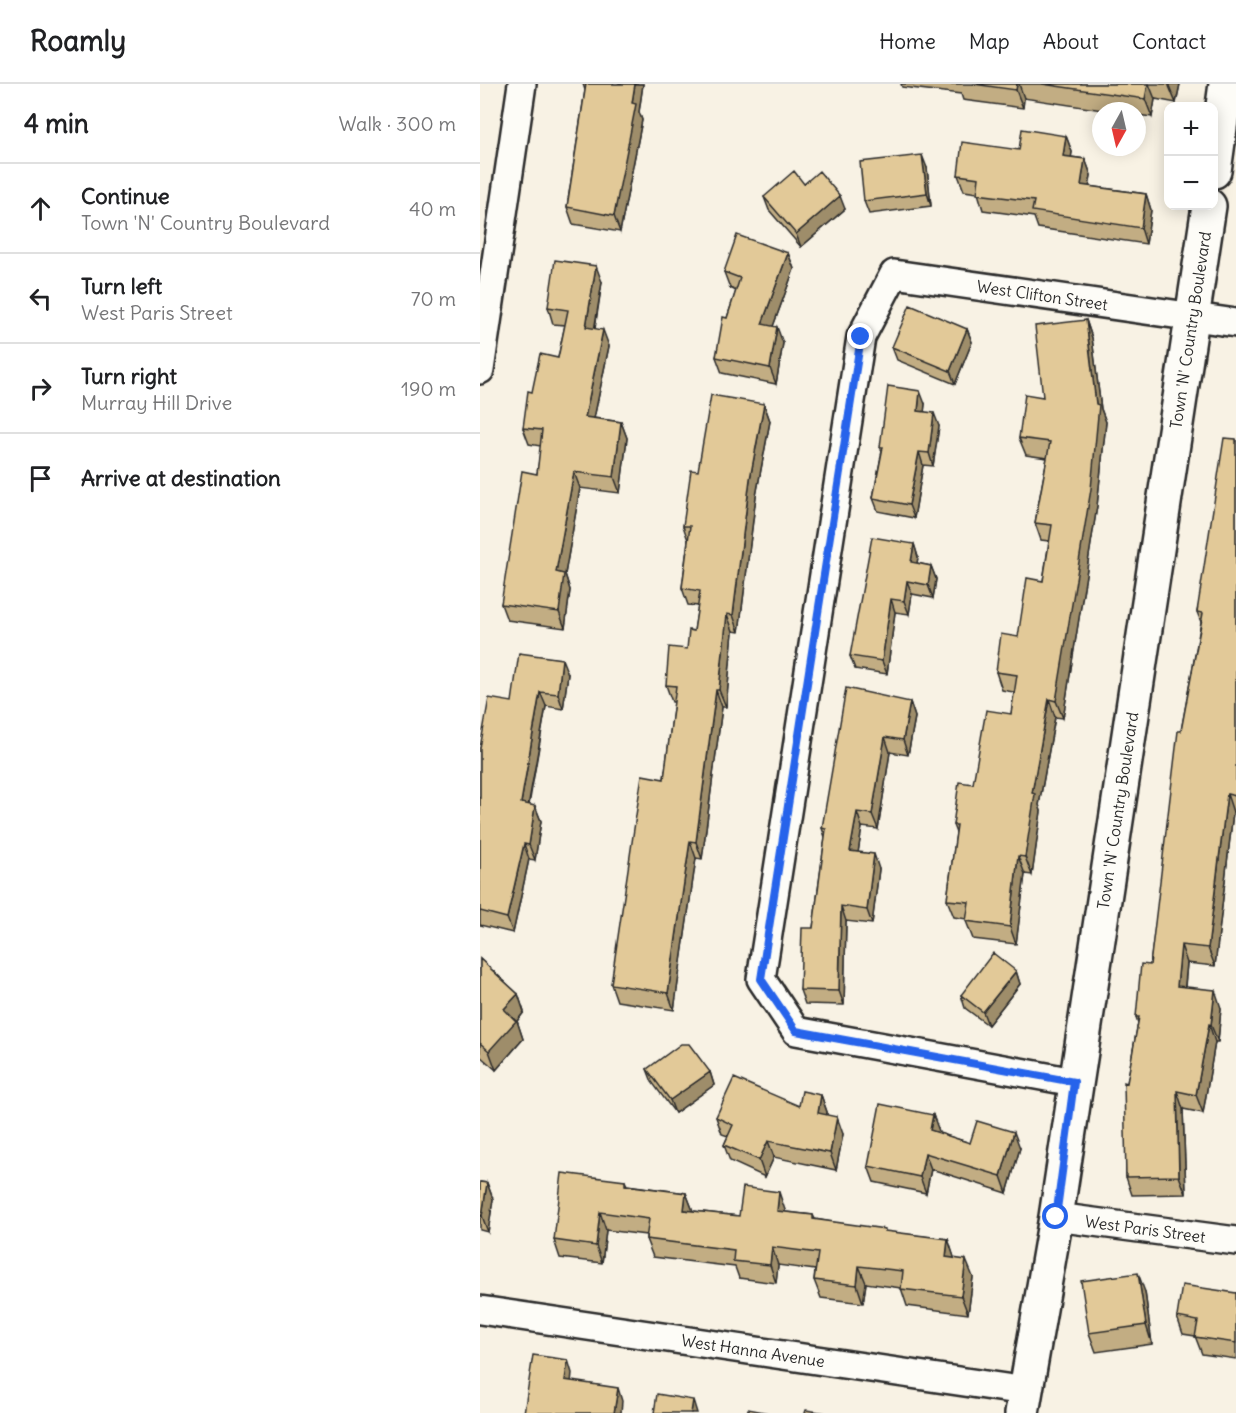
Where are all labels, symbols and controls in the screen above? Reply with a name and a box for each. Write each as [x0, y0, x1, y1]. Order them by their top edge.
text: Roamly [30, 23, 126, 59]
text: Home [879, 28, 936, 55]
text: Map [969, 28, 1010, 55]
text: About [1043, 28, 1099, 55]
text: Contact [1132, 28, 1206, 55]
north arrow [1092, 102, 1146, 156]
map controls [1164, 102, 1218, 210]
button: + [1164, 102, 1218, 156]
text: 4 min [24, 107, 89, 140]
text: Walk · 300 m [338, 111, 456, 136]
button: − [1164, 156, 1218, 210]
text: Continue [81, 182, 170, 210]
icon: ahead [24, 192, 57, 225]
text: 40 m [409, 196, 456, 221]
text: Town 'N' Country Boulevard [81, 210, 330, 235]
street label: Town 'N' Country Boulevard [1165, 230, 1215, 430]
text: Turn left [81, 272, 162, 300]
street label: West Clifton Street [975, 276, 1110, 315]
icon: left [24, 282, 57, 315]
text: 70 m [411, 286, 456, 311]
text: West Paris Street [81, 300, 233, 325]
route end [847, 323, 873, 349]
text: Turn right [81, 362, 177, 390]
icon: right [24, 372, 57, 405]
text: 190 m [401, 376, 456, 401]
text: Murray Hill Drive [81, 390, 232, 415]
icon: arrive [24, 462, 57, 495]
text: Arrive at destination [81, 464, 281, 492]
street label: Town 'N' Country Boulevard [1093, 711, 1142, 911]
route start [1042, 1203, 1068, 1229]
street label: West Paris Street [1084, 1211, 1207, 1247]
street label: West Hanna Avenue [680, 1330, 826, 1371]

